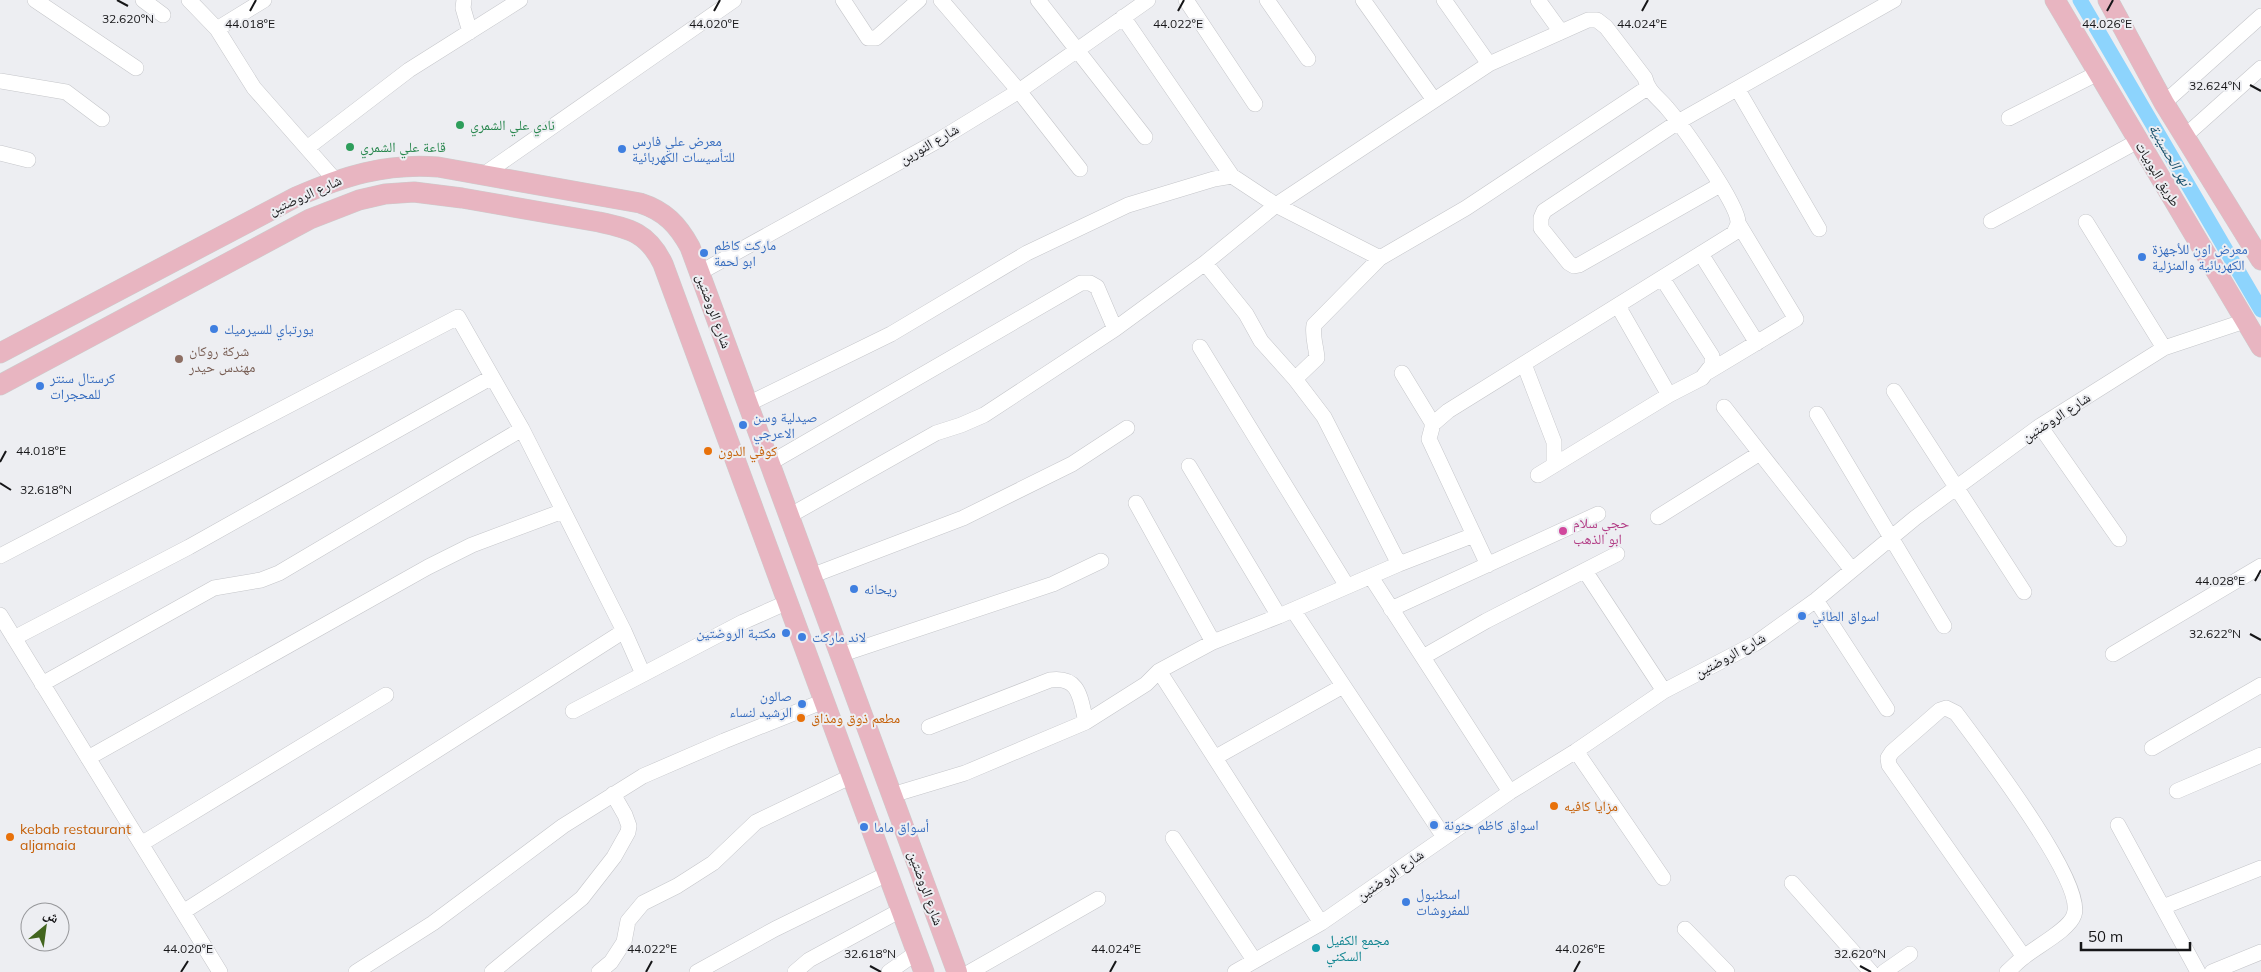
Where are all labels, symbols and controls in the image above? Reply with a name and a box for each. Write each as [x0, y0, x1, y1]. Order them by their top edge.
text: 32.620°N [102, 11, 154, 26]
text: 44.018°E [225, 16, 275, 31]
text: 44.020°E [689, 16, 739, 31]
text: 44.022°E [1153, 16, 1203, 31]
text: 44.024°E [1617, 16, 1667, 31]
text: 44.026°E [2082, 16, 2132, 31]
text: 32.624°N [2189, 78, 2241, 93]
place label: نادي علي الشمري [470, 116, 555, 137]
marker: نادي علي الشمري [454, 119, 466, 131]
street label: شارع النورين [896, 120, 962, 169]
water label: نهر الحسينية [2145, 120, 2197, 192]
place label: معرض علي فارس للتأسيسات الكهربائية [632, 132, 735, 166]
place label: قاعة علي الشمري [360, 138, 446, 159]
street label: طريق البوبيات [2131, 138, 2184, 210]
marker: قاعة علي الشمري [344, 141, 356, 153]
marker: معرض علي فارس للتأسيسات الكهربائية [616, 143, 628, 155]
street label: شارع الروضتين [266, 171, 345, 220]
place label: ماركت كاظم ابو لحمة [714, 236, 776, 270]
place label: معرض اون للأجهزة الكهربائية والمنزلية [2152, 240, 2248, 274]
marker: ماركت كاظم ابو لحمة [698, 247, 710, 259]
marker: معرض اون للأجهزة الكهربائية والمنزلية [2136, 251, 2148, 263]
street label: شارع الروضتين [691, 271, 736, 351]
place label: يورتباي للسيرميك [224, 320, 314, 341]
marker: يورتباي للسيرميك [208, 323, 220, 335]
place label: شركة روكان مهندس حيدر [188, 342, 255, 376]
marker: شركة روكان مهندس حيدر [173, 353, 185, 365]
place label: كرستال سنتر للمحجرات [49, 369, 115, 403]
marker: كرستال سنتر للمحجرات [34, 380, 46, 392]
street label: شارع الروضتين [2018, 388, 2094, 447]
place label: صيدلية وسن الاعرجي [753, 408, 818, 445]
marker: صيدلية وسن الاعرجي [737, 419, 749, 431]
place label: كوفي الدون [718, 442, 777, 463]
text: 44.018°E [16, 443, 66, 458]
marker: كوفي الدون [702, 445, 714, 457]
text: 32.618°N [20, 482, 72, 497]
place label: حجي سلام ابو الذهب [1573, 514, 1629, 548]
marker: حجي سلام ابو الذهب [1557, 525, 1569, 537]
text: 44.028°E [2195, 573, 2245, 588]
place label: ريحانه [864, 580, 897, 598]
marker: ريحانه [848, 583, 860, 595]
place label: اسواق الطائي [1812, 607, 1879, 628]
marker: اسواق الطائي [1796, 610, 1808, 622]
place label: مكتبة الروضتين [696, 624, 776, 642]
text: 32.622°N [2189, 626, 2241, 641]
marker: مكتبة الروضتين [780, 627, 792, 639]
place label: لاند ماركت [812, 628, 866, 646]
street label: شارع الروضتين [1691, 628, 1769, 683]
marker: لاند ماركت [796, 631, 808, 643]
place label: صالون الرشيد لنساء [730, 687, 792, 721]
marker: صالون الرشيد لنساء [796, 698, 808, 710]
place label: مطعم ذوق ومذاق [811, 709, 900, 728]
marker: مطعم ذوق ومذاق [795, 712, 807, 724]
place label: مزايا كافيه [1564, 797, 1618, 815]
marker: مزايا كافيه [1548, 800, 1560, 812]
place label: اسواق كاظم حنونة [1444, 816, 1539, 835]
place label: أسواق ماما [874, 818, 929, 836]
marker: اسواق كاظم حنونة [1428, 819, 1440, 831]
place label: kebab restaurant aljamaia [20, 820, 131, 854]
marker: أسواق ماما [858, 821, 870, 833]
marker: kebab restaurant aljamaia [4, 831, 16, 843]
street label: شارع الروضتين [1353, 845, 1428, 906]
street label: شارع الروضتين [903, 848, 948, 928]
place label: اسطنبول للمفروشات [1416, 885, 1469, 919]
marker: اسطنبول للمفروشات [1400, 896, 1412, 908]
north arrow [20, 902, 70, 952]
text: ش [40, 904, 62, 927]
scale bar [2081, 920, 2190, 952]
text: 50 m [2088, 927, 2123, 946]
place label: مجمع الكفيل السكني [1326, 931, 1389, 968]
text: 44.020°E [163, 941, 213, 956]
text: 44.022°E [627, 941, 677, 956]
text: 44.024°E [1091, 941, 1141, 956]
text: 44.026°E [1555, 941, 1605, 956]
marker: مجمع الكفيل السكني [1310, 942, 1322, 954]
text: 32.618°N [844, 946, 896, 961]
text: 32.620°N [1834, 946, 1886, 961]

